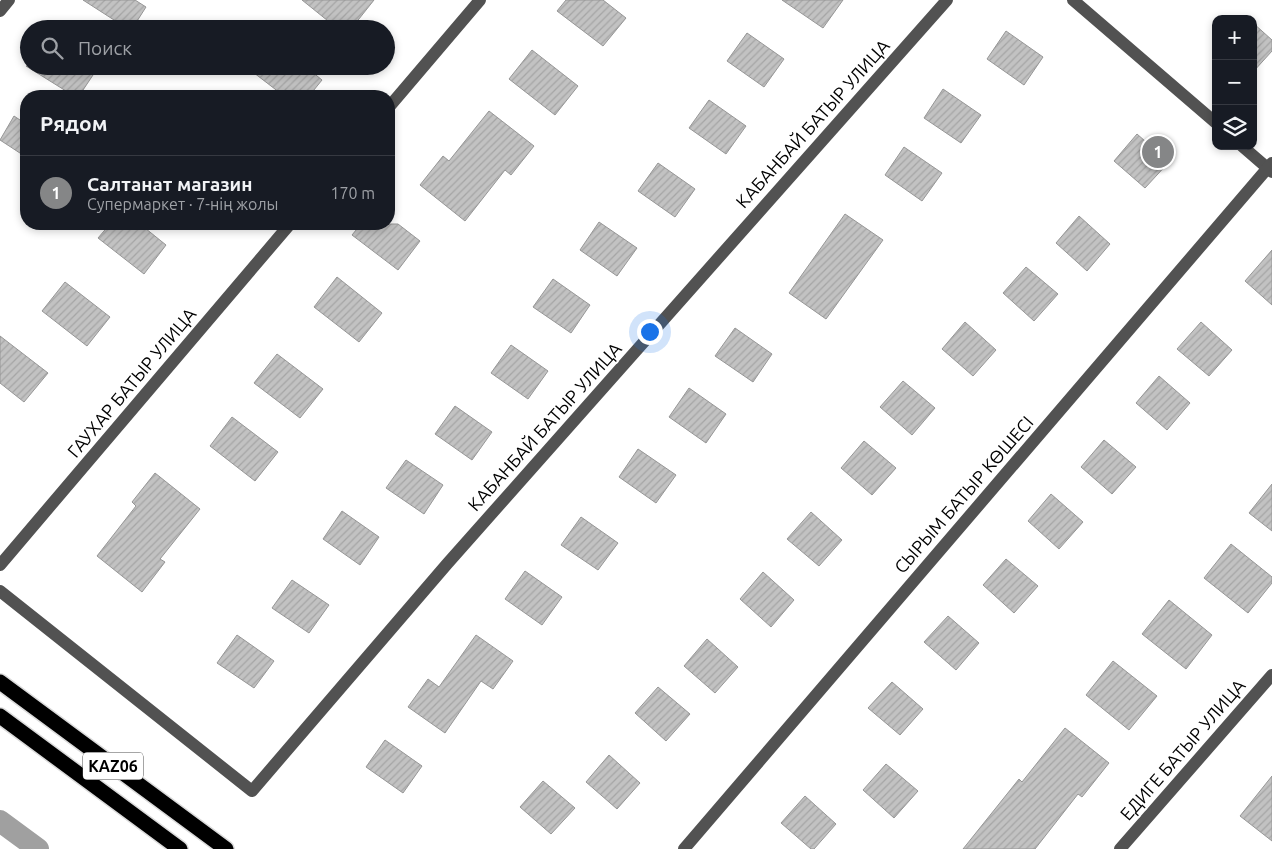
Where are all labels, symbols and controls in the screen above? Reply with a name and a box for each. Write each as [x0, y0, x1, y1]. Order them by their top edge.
map controls [1212, 15, 1257, 150]
button: + [1212, 15, 1257, 60]
search box [20, 20, 395, 75]
icon: search [38, 34, 66, 62]
street label: КАБАНБАЙ БАТЫР УЛИЦА [731, 35, 893, 212]
text: Поиск [78, 37, 132, 59]
button: − [1212, 60, 1257, 105]
button: layers [1212, 105, 1257, 150]
text: Рядом [40, 111, 108, 135]
pin: 1 [1142, 133, 1174, 171]
text: Салтанат магазин [87, 173, 252, 195]
text: 1 [51, 184, 61, 202]
text: 170 m [330, 184, 375, 202]
text: Супермаркет · 7-нің жолы [87, 195, 279, 213]
street label: ГАУХАР БАТЫР УЛИЦА [63, 303, 200, 461]
your location [637, 319, 663, 345]
street label: КАБАНБАЙ БАТЫР УЛИЦА [463, 338, 625, 515]
street label: СЫРЫМ БАТЫР КӨШЕСІ [890, 412, 1037, 577]
street label: ЕДИГЕ БАТЫР УЛИЦА [1116, 675, 1249, 824]
road number: KАZ06 [83, 752, 143, 779]

